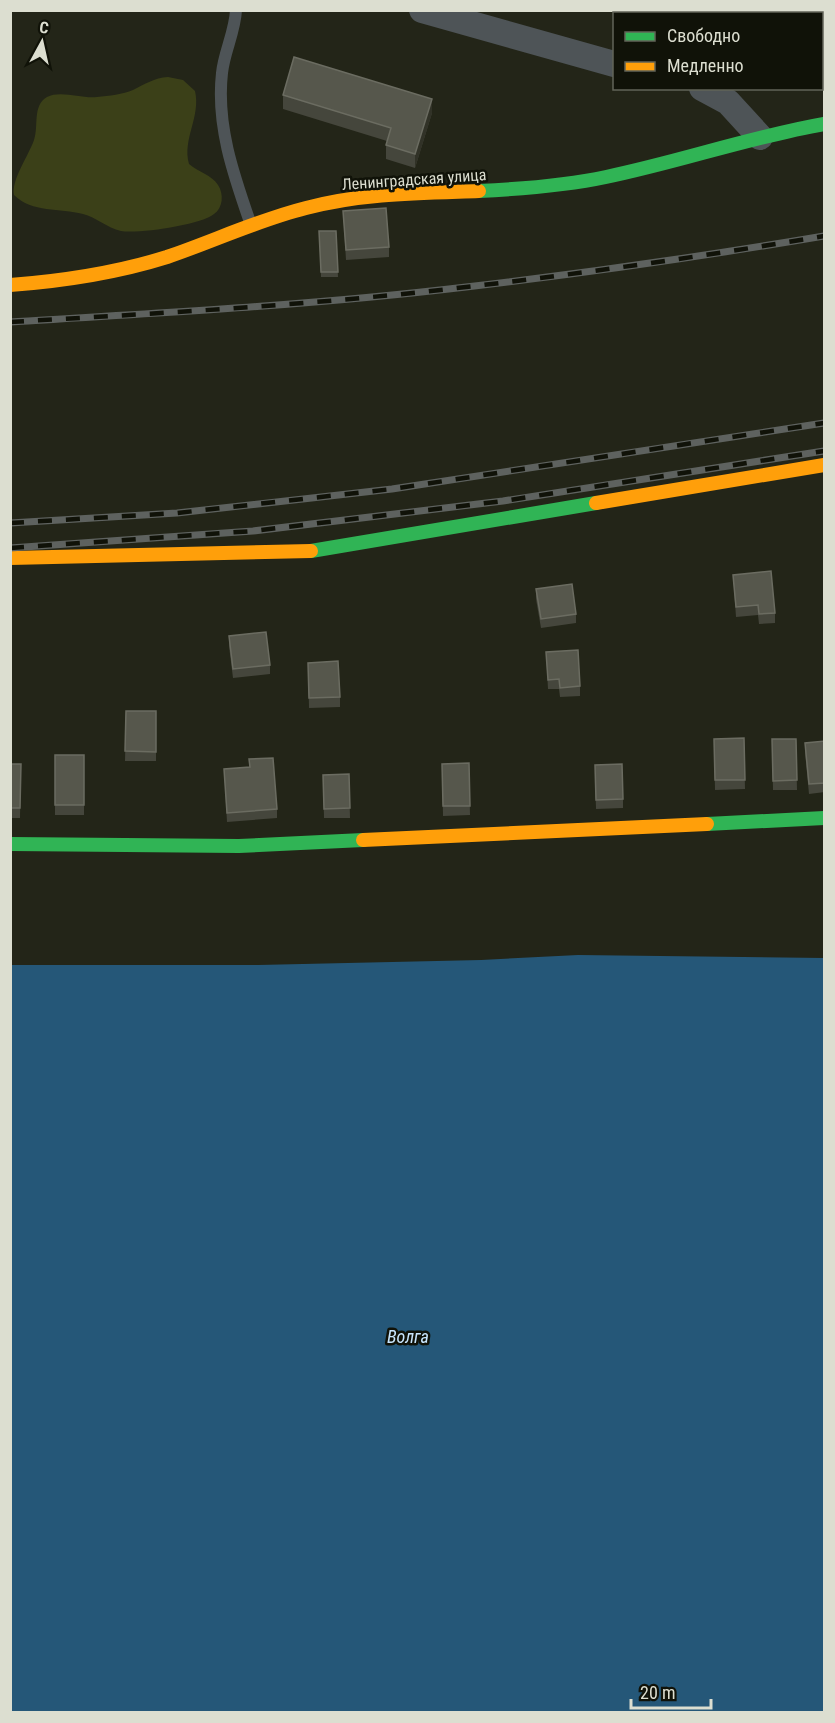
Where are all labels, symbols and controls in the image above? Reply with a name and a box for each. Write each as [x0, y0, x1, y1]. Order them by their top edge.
north arrow [12, 12, 72, 72]
legend [613, 12, 823, 90]
text: С [38, 18, 50, 38]
text: Свободно [667, 25, 740, 46]
text: Медленно [667, 55, 744, 76]
street label: Ленинградская улица [341, 165, 487, 194]
water label: Волга [387, 1326, 429, 1347]
scale bar [631, 1672, 710, 1710]
text: 20 m [640, 1682, 675, 1703]

